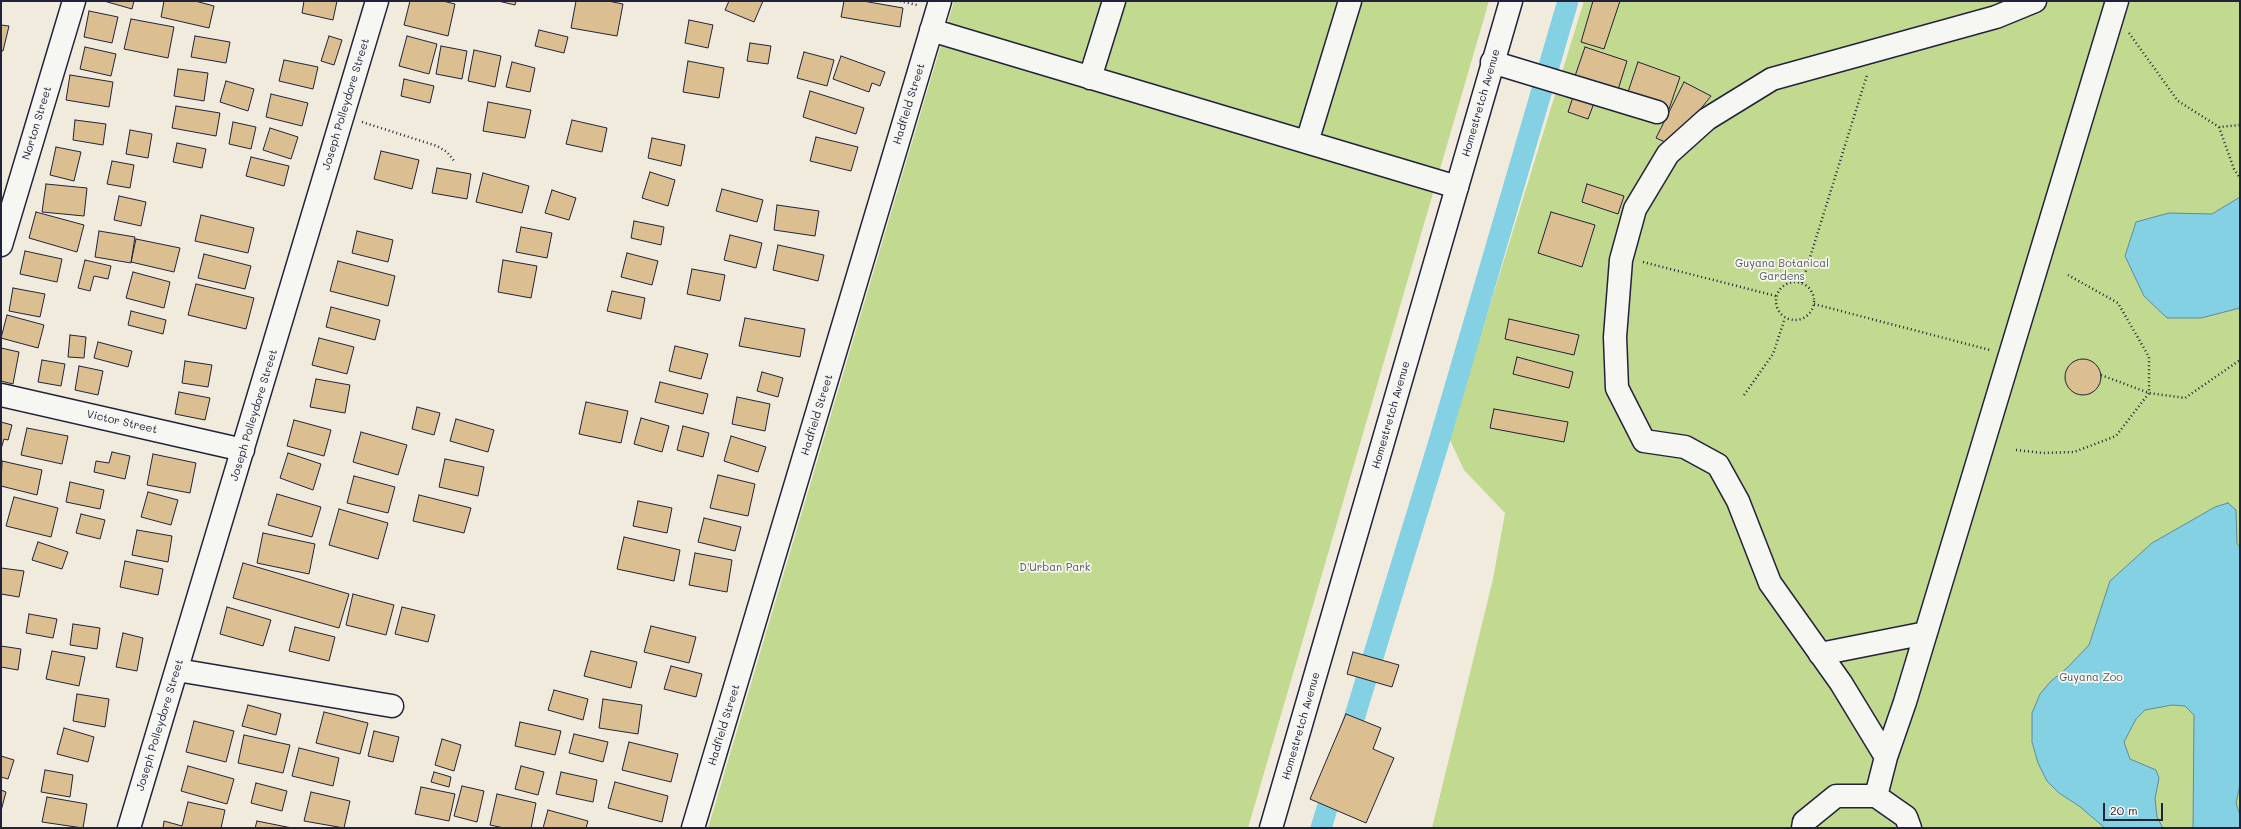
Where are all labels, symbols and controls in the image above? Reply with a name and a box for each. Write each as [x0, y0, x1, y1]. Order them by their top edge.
street label: Joseph Polleydore Street [320, 37, 372, 171]
street label: Homestretch Avenue [1459, 48, 1503, 158]
street label: Hadfield Street [890, 62, 928, 146]
street label: Norton Street [20, 85, 54, 161]
park label: Guyana Botanical Gardens [1735, 257, 1829, 283]
street label: Joseph Polleydore Street [228, 348, 280, 482]
street label: Homestretch Avenue [1369, 360, 1413, 470]
street label: Hadfield Street [798, 373, 836, 457]
street label: Victor Street [85, 407, 159, 437]
park label: D'Urban Park [1019, 561, 1091, 575]
street label: Joseph Polleydore Street [134, 658, 186, 792]
street label: Homestretch Avenue [1279, 671, 1323, 781]
park label: Guyana Zoo [2059, 671, 2123, 685]
street label: Hadfield Street [705, 683, 743, 767]
scale bar [2105, 795, 2165, 821]
text: 20 m [2110, 802, 2138, 818]

